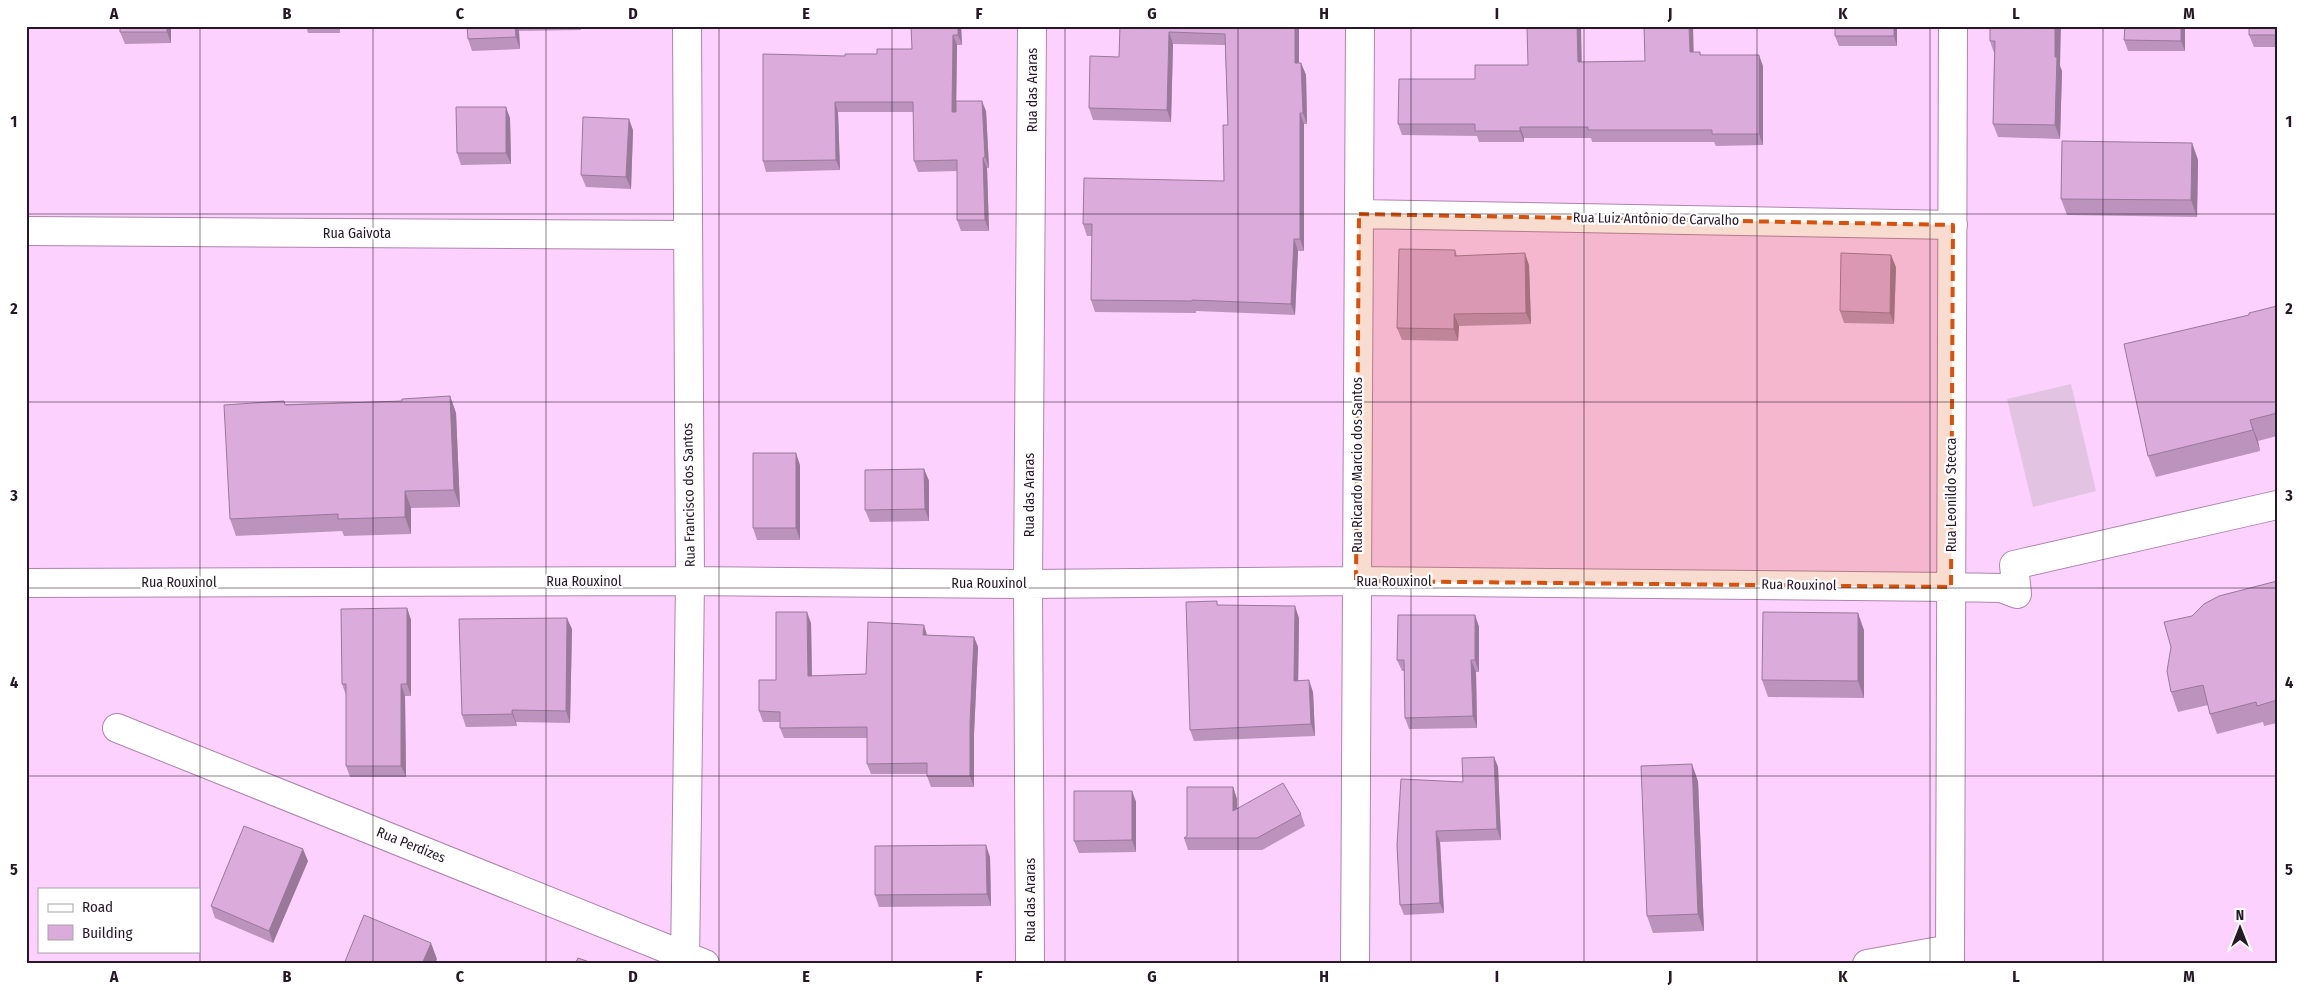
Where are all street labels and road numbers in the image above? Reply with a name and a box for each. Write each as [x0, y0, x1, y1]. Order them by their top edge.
street label: Rua das Araras [1024, 48, 1041, 132]
street label: Rua Luiz Antônio de Carvalho [1573, 209, 1739, 229]
street label: Rua Gaivota [323, 225, 391, 242]
street label: Rua Ricardo Marcio dos Santos [1349, 377, 1366, 553]
street label: Rua Francisco dos Santos [679, 423, 699, 567]
street label: Rua Leonildo Stecca [1943, 438, 1960, 552]
street label: Rua das Araras [1021, 453, 1038, 537]
street label: Rua Rouxinol [546, 573, 622, 590]
street label: Rua Rouxinol [1356, 573, 1432, 590]
street label: Rua Rouxinol [141, 574, 217, 591]
street label: Rua Rouxinol [951, 575, 1027, 592]
street label: Rua Rouxinol [1761, 576, 1837, 594]
street label: Rua Perdizes [374, 823, 448, 867]
street label: Rua das Araras [1022, 858, 1039, 942]

